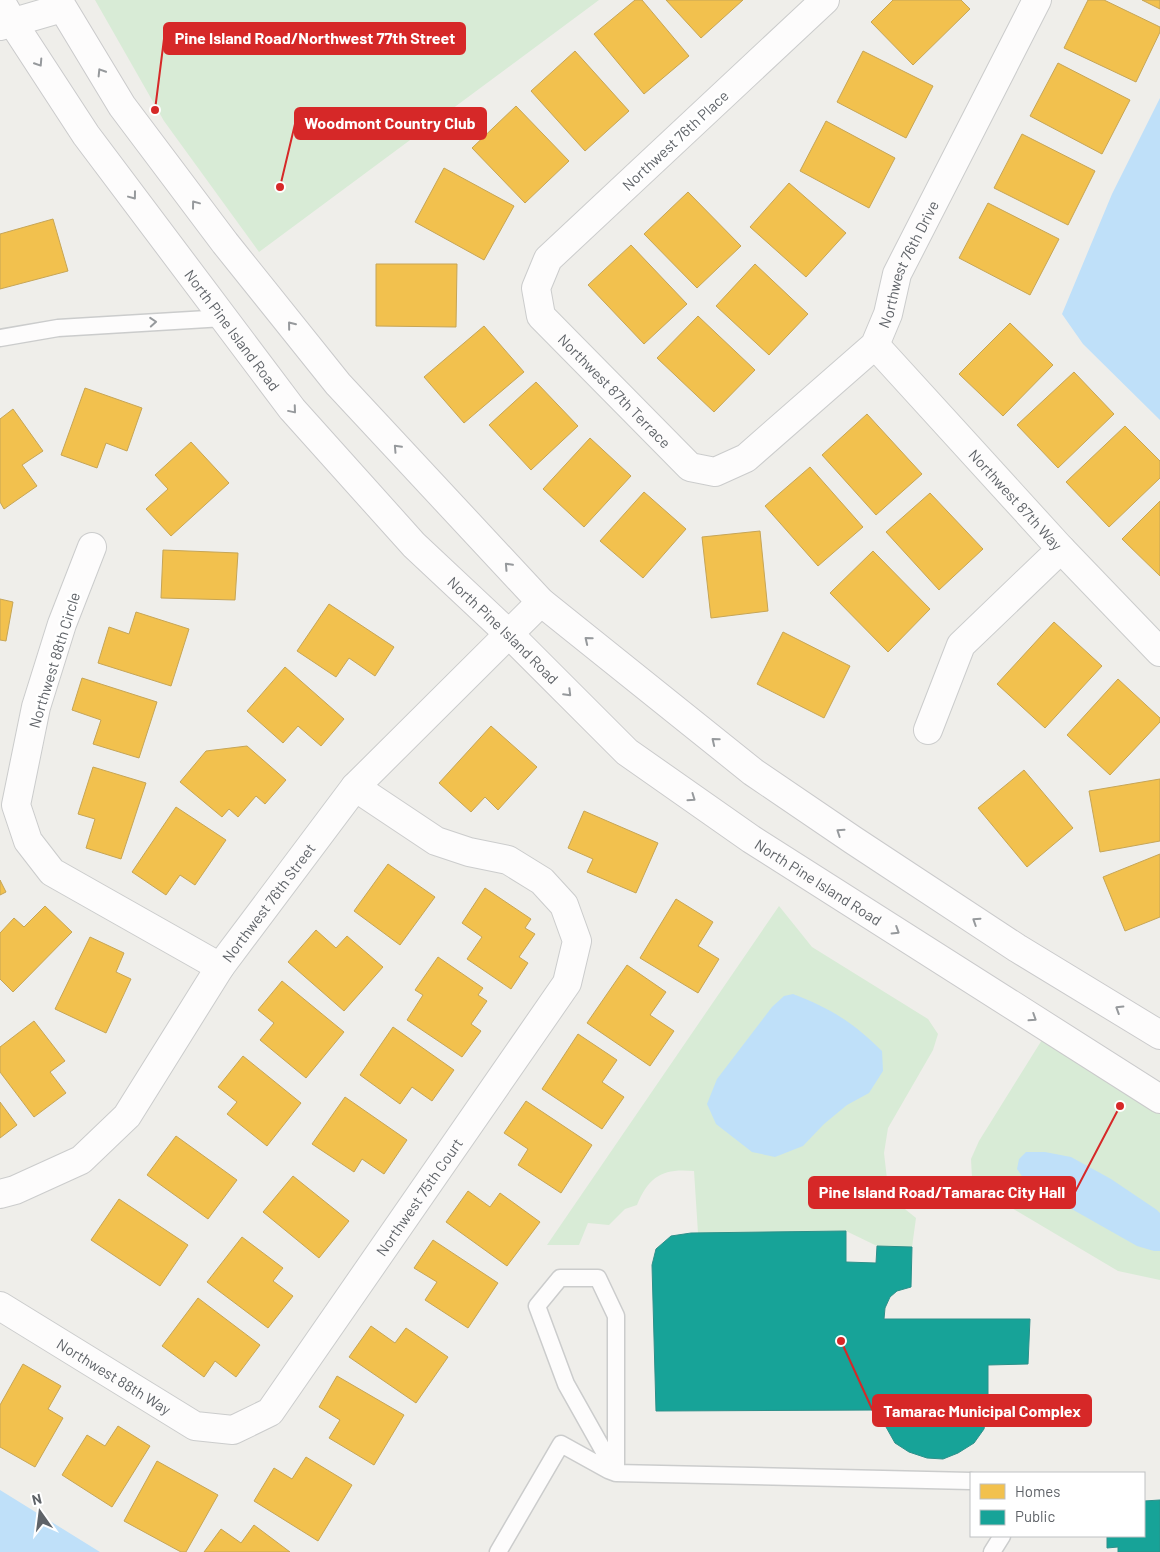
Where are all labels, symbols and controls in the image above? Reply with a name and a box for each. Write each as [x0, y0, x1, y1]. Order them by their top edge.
callout: Pine Island Road/Northwest 77th Street [164, 23, 465, 54]
text: Pine Island Road/Northwest 77th Street [175, 28, 455, 47]
one-way arrow [33, 58, 43, 67]
one-way arrow [98, 69, 107, 78]
street label: Northwest 76th Place [618, 86, 732, 194]
callout: Woodmont Country Club [295, 108, 486, 139]
text: Woodmont Country Club [304, 113, 476, 132]
one-way arrow [127, 190, 135, 199]
street label: Northwest 76th Drive [874, 197, 942, 330]
one-way arrow [193, 201, 201, 210]
street label: North Pine Island Road [181, 266, 284, 394]
one-way arrow [150, 317, 158, 328]
one-way arrow [288, 322, 296, 331]
street label: Northwest 87th Terrace [555, 330, 675, 451]
one-way arrow [287, 405, 296, 414]
one-way arrow [394, 444, 403, 453]
street label: Northwest 87th Way [965, 445, 1066, 554]
one-way arrow [505, 563, 514, 572]
street label: North Pine Island Road [444, 573, 563, 688]
street label: Northwest 88th Circle [25, 590, 83, 730]
one-way arrow [585, 636, 594, 645]
one-way arrow [562, 687, 571, 696]
one-way arrow [712, 739, 721, 747]
one-way arrow [686, 792, 695, 800]
one-way arrow [837, 828, 846, 838]
street label: North Pine Island Road [752, 835, 885, 929]
street label: Northwest 76th Street [218, 839, 319, 965]
one-way arrow [973, 918, 982, 927]
one-way arrow [890, 925, 900, 934]
one-way arrow [1115, 1006, 1124, 1016]
one-way arrow [1027, 1012, 1037, 1021]
street label: Northwest 75th Court [372, 1134, 466, 1259]
callout: Pine Island Road/Tamarac City Hall [809, 1177, 1075, 1208]
text: Pine Island Road/Tamarac City Hall [819, 1182, 1065, 1201]
street label: Northwest 88th Way [54, 1334, 175, 1418]
callout: Tamarac Municipal Complex [873, 1395, 1091, 1426]
text: Tamarac Municipal Complex [883, 1401, 1081, 1420]
legend [970, 1472, 1145, 1537]
text: Homes [1015, 1482, 1060, 1500]
north arrow [15, 1487, 65, 1537]
text: N [30, 1490, 43, 1508]
text: Public [1015, 1507, 1055, 1525]

